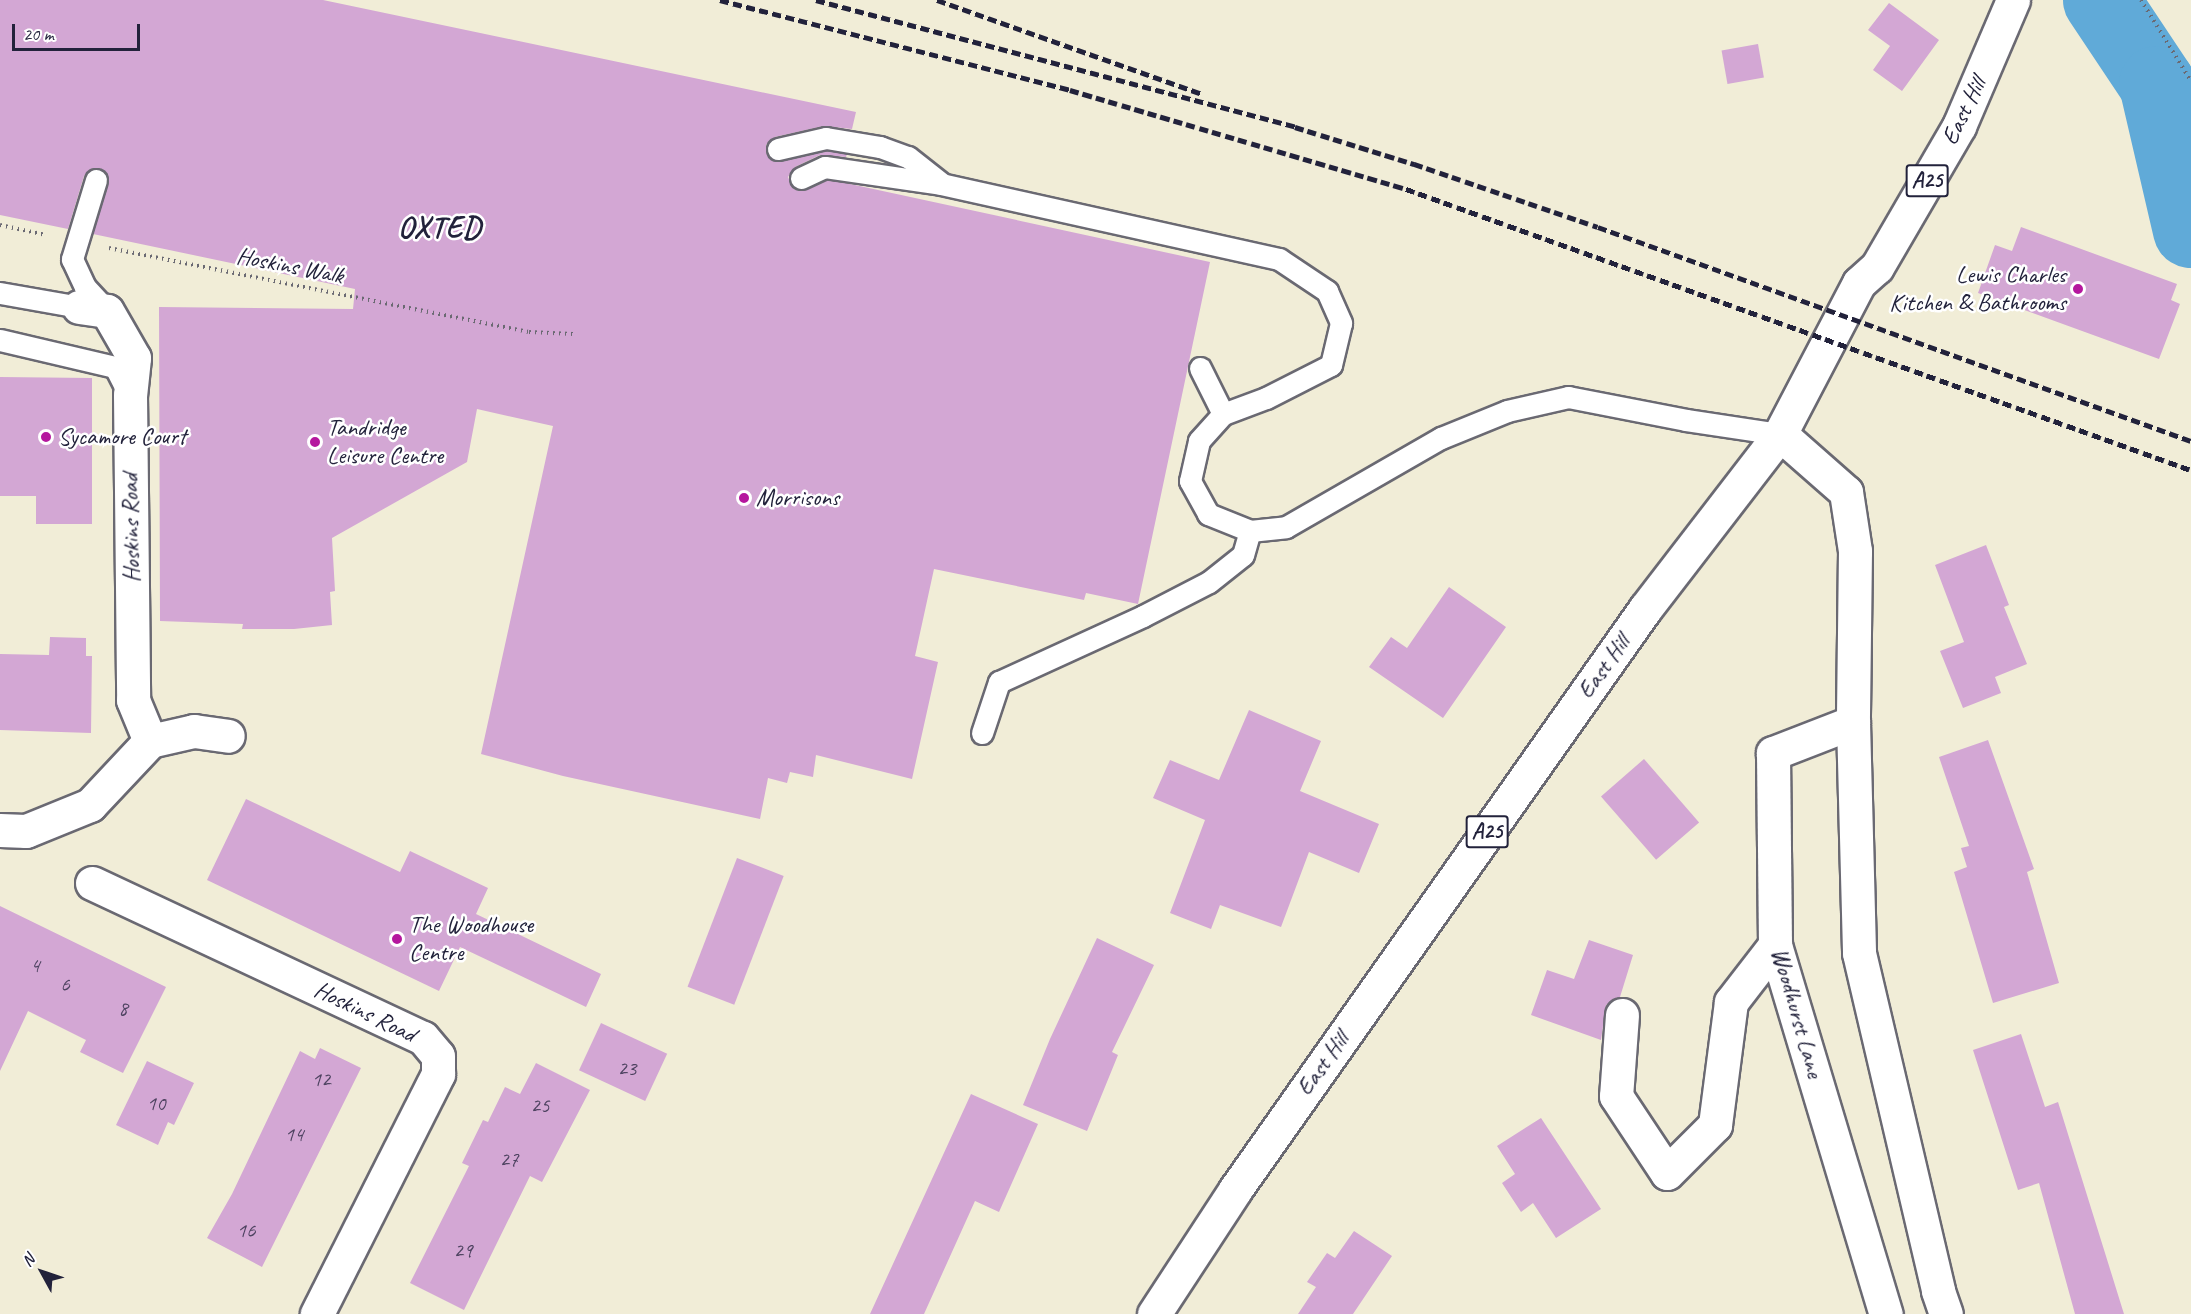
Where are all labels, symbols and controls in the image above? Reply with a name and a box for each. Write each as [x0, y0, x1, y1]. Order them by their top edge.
scale bar [15, 12, 142, 50]
text: 20 m [23, 23, 54, 45]
street label: East Hill [1935, 73, 1993, 149]
road number: A25 [1904, 162, 1950, 200]
district label: OXTED [398, 209, 482, 245]
street label: Hoskins Walk [234, 241, 346, 291]
place label: Lewis Charles Kitchen & Bathrooms [1889, 261, 2066, 317]
marker: Lewis Charles Kitchen & Bathrooms [2071, 282, 2085, 296]
place label: Tandridge Leisure Centre [327, 414, 443, 470]
place label: Sycamore Court [58, 423, 186, 451]
marker: Sycamore Court [39, 430, 53, 444]
marker: Tandridge Leisure Centre [308, 435, 322, 449]
street label: Hoskins Road [116, 474, 146, 582]
place label: Morrisons [756, 484, 839, 512]
marker: Morrisons [737, 491, 751, 505]
street label: East Hill [1572, 629, 1636, 705]
road number: A25 [1464, 813, 1510, 851]
place label: The Woodhouse Centre [409, 911, 533, 967]
marker: The Woodhouse Centre [390, 932, 404, 946]
street label: Woodhurst Lane [1765, 945, 1829, 1081]
house number: 4 [30, 952, 40, 978]
house number: 6 [60, 971, 70, 997]
street label: Hoskins Road [310, 975, 420, 1049]
house number: 8 [118, 995, 128, 1021]
street label: East Hill [1291, 1026, 1355, 1102]
house number: 23 [618, 1055, 636, 1081]
house number: 12 [312, 1066, 330, 1092]
house number: 10 [147, 1090, 165, 1116]
house number: 25 [531, 1092, 549, 1118]
house number: 14 [285, 1121, 303, 1147]
house number: 27 [500, 1146, 518, 1172]
house number: 16 [237, 1217, 255, 1243]
house number: 29 [454, 1237, 472, 1263]
north arrow [12, 1242, 72, 1302]
text: N [17, 1250, 39, 1271]

